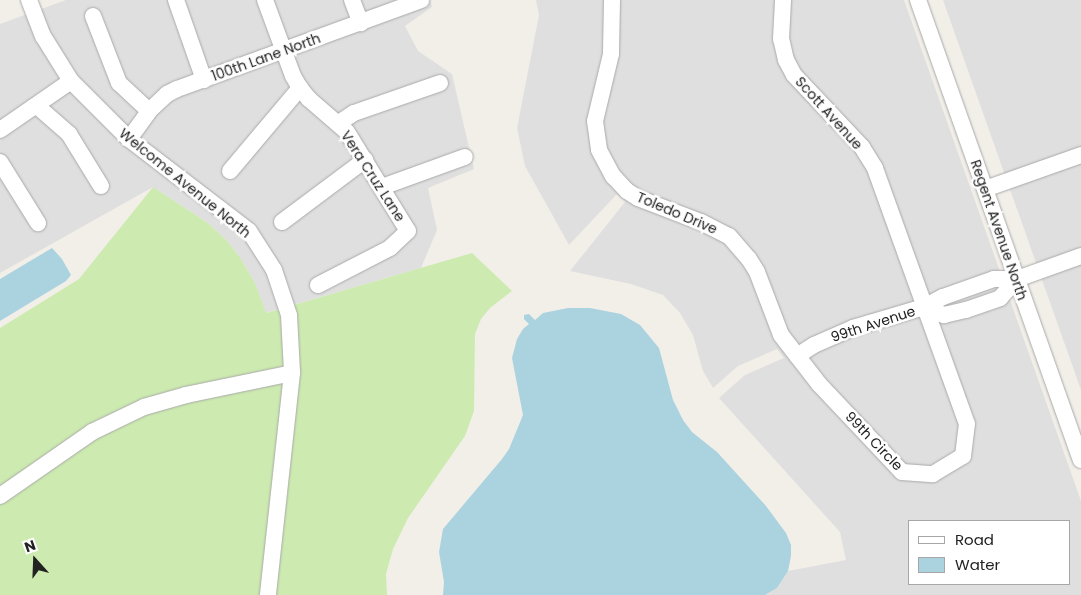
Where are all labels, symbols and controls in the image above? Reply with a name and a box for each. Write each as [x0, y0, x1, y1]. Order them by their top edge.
street label: 100th Lane North [209, 29, 323, 85]
street label: Scott Avenue [792, 73, 866, 153]
street label: Welcome Avenue North [116, 125, 254, 241]
street label: Vera Cruz Lane [337, 127, 409, 225]
street label: Regent Avenue North [967, 158, 1031, 302]
street label: Toledo Drive [634, 188, 720, 238]
street label: 99th Avenue [829, 302, 917, 346]
street label: 99th Circle [842, 408, 906, 474]
legend [908, 520, 1071, 585]
text: Road [955, 529, 994, 550]
north arrow [10, 535, 60, 585]
text: N [22, 535, 38, 557]
text: Water [955, 554, 1000, 575]

